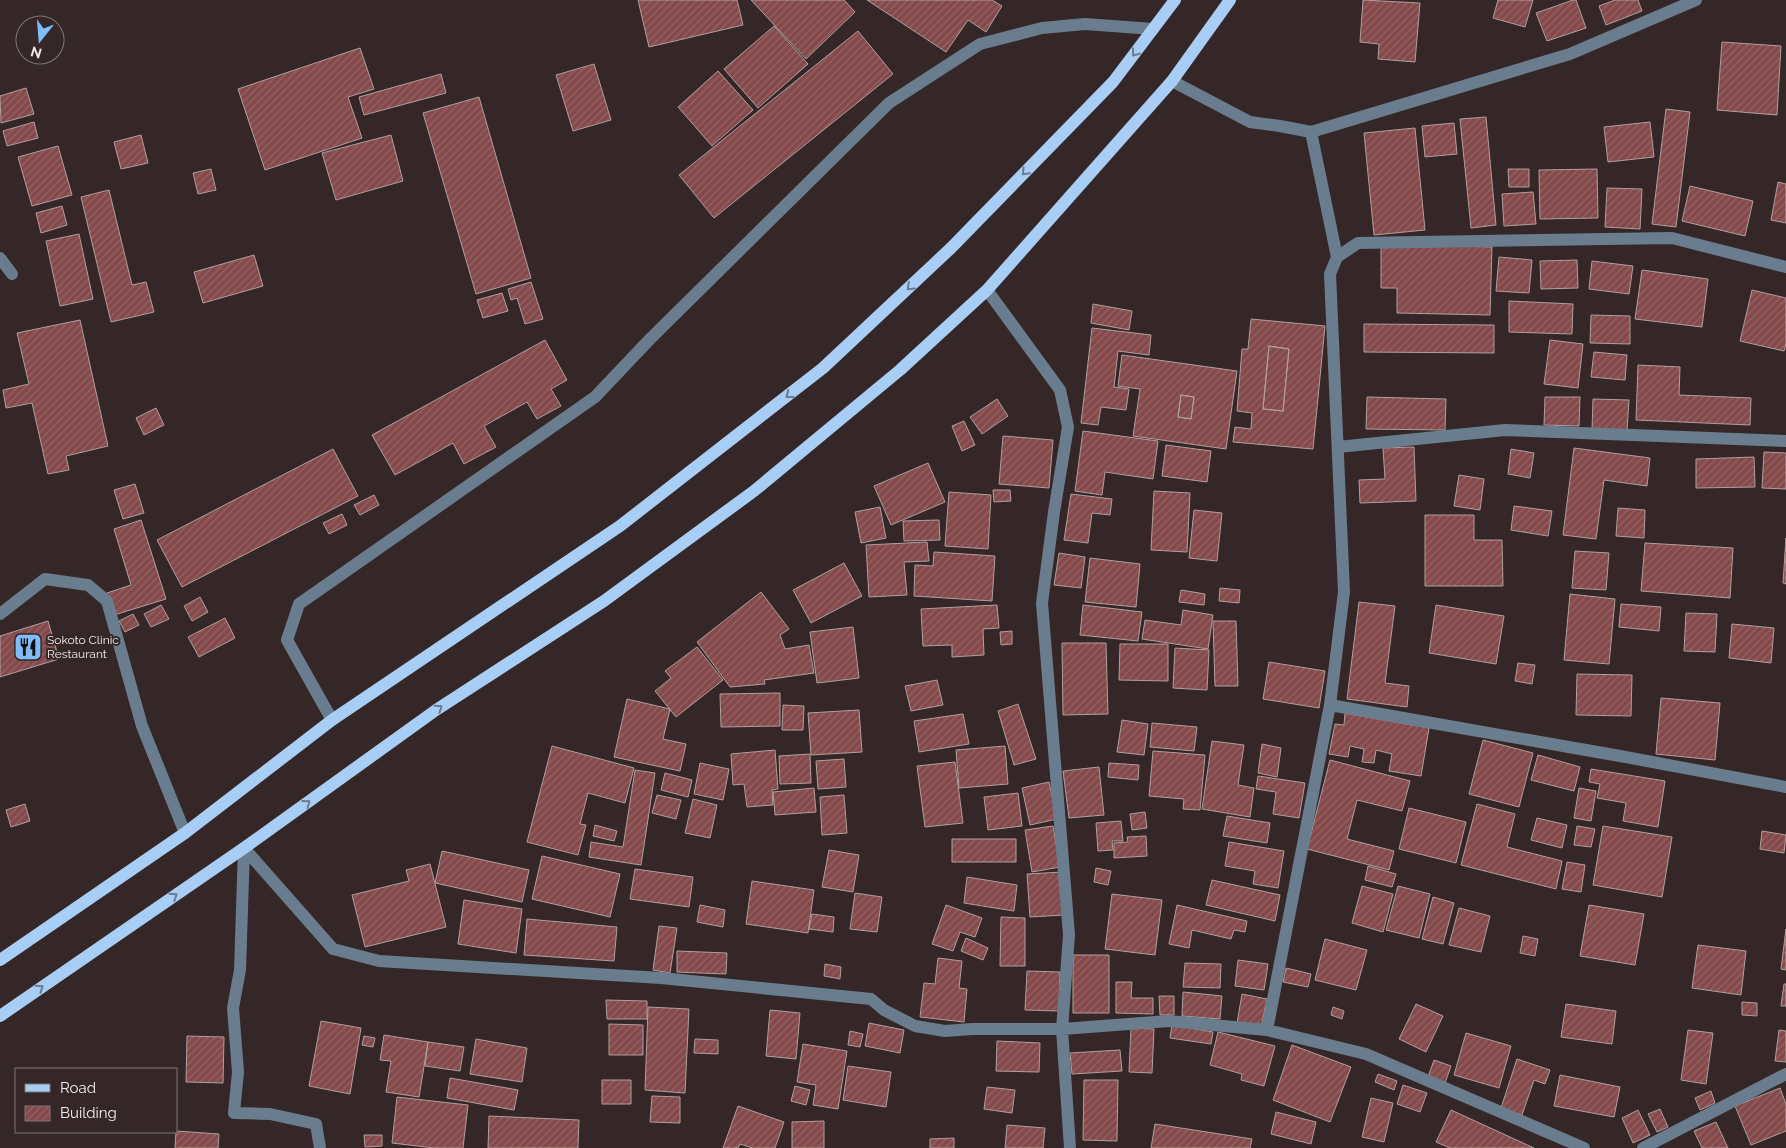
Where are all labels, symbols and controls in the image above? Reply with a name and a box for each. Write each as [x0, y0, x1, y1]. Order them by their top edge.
north arrow [15, 15, 65, 65]
text: N [29, 43, 44, 62]
one-way arrow [1132, 47, 1141, 57]
one-way arrow [1022, 166, 1031, 175]
one-way arrow [906, 281, 915, 290]
one-way arrow [785, 389, 795, 398]
restaurant icon: Sokoto Clinic Restaurant [13, 632, 43, 662]
place label: Sokoto Clinic Restaurant [47, 633, 119, 661]
one-way arrow [433, 705, 443, 714]
one-way arrow [301, 800, 311, 809]
one-way arrow [169, 893, 178, 902]
one-way arrow [34, 985, 44, 994]
legend [15, 1068, 178, 1133]
text: Road [60, 1079, 96, 1097]
text: Building [60, 1104, 117, 1122]

